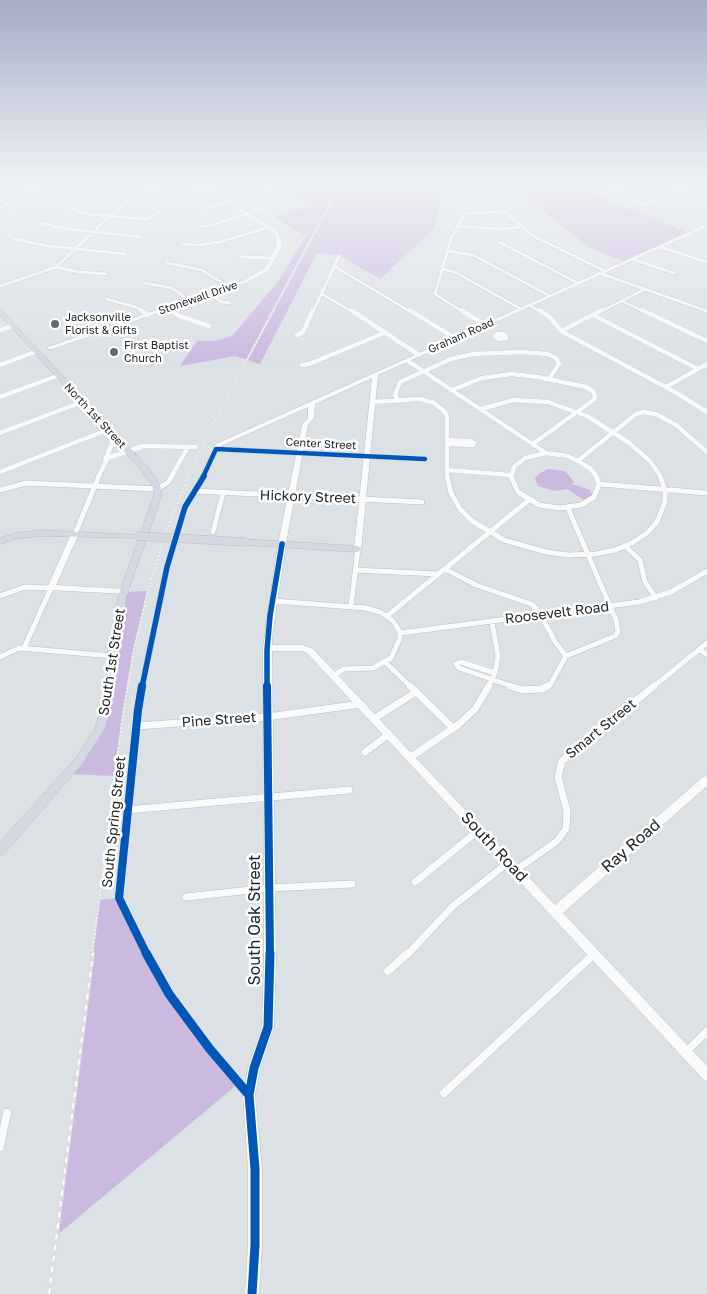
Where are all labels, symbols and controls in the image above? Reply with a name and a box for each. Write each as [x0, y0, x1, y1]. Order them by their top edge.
street label: Stonewall Drive [157, 278, 239, 318]
place label: Jacksonville Florist & Gifts [65, 311, 137, 337]
street label: Graham Road [426, 316, 496, 356]
marker: Jacksonville Florist & Gifts [49, 318, 61, 330]
place label: First Baptist Church [124, 339, 189, 365]
marker: First Baptist Church [108, 346, 120, 358]
street label: North 1st Street [61, 381, 129, 451]
street label: Center Street [285, 436, 357, 452]
street label: Hickory Street [259, 487, 357, 507]
street label: Roosevelt Road [504, 598, 610, 628]
street label: South 1st Street [95, 607, 129, 717]
street label: Smart Street [562, 696, 640, 762]
street label: Pine Street [181, 709, 257, 731]
street label: South Spring Street [99, 755, 129, 889]
street label: South Road [457, 808, 531, 886]
street label: Ray Road [598, 815, 664, 877]
street label: South Oak Street [245, 854, 265, 986]

